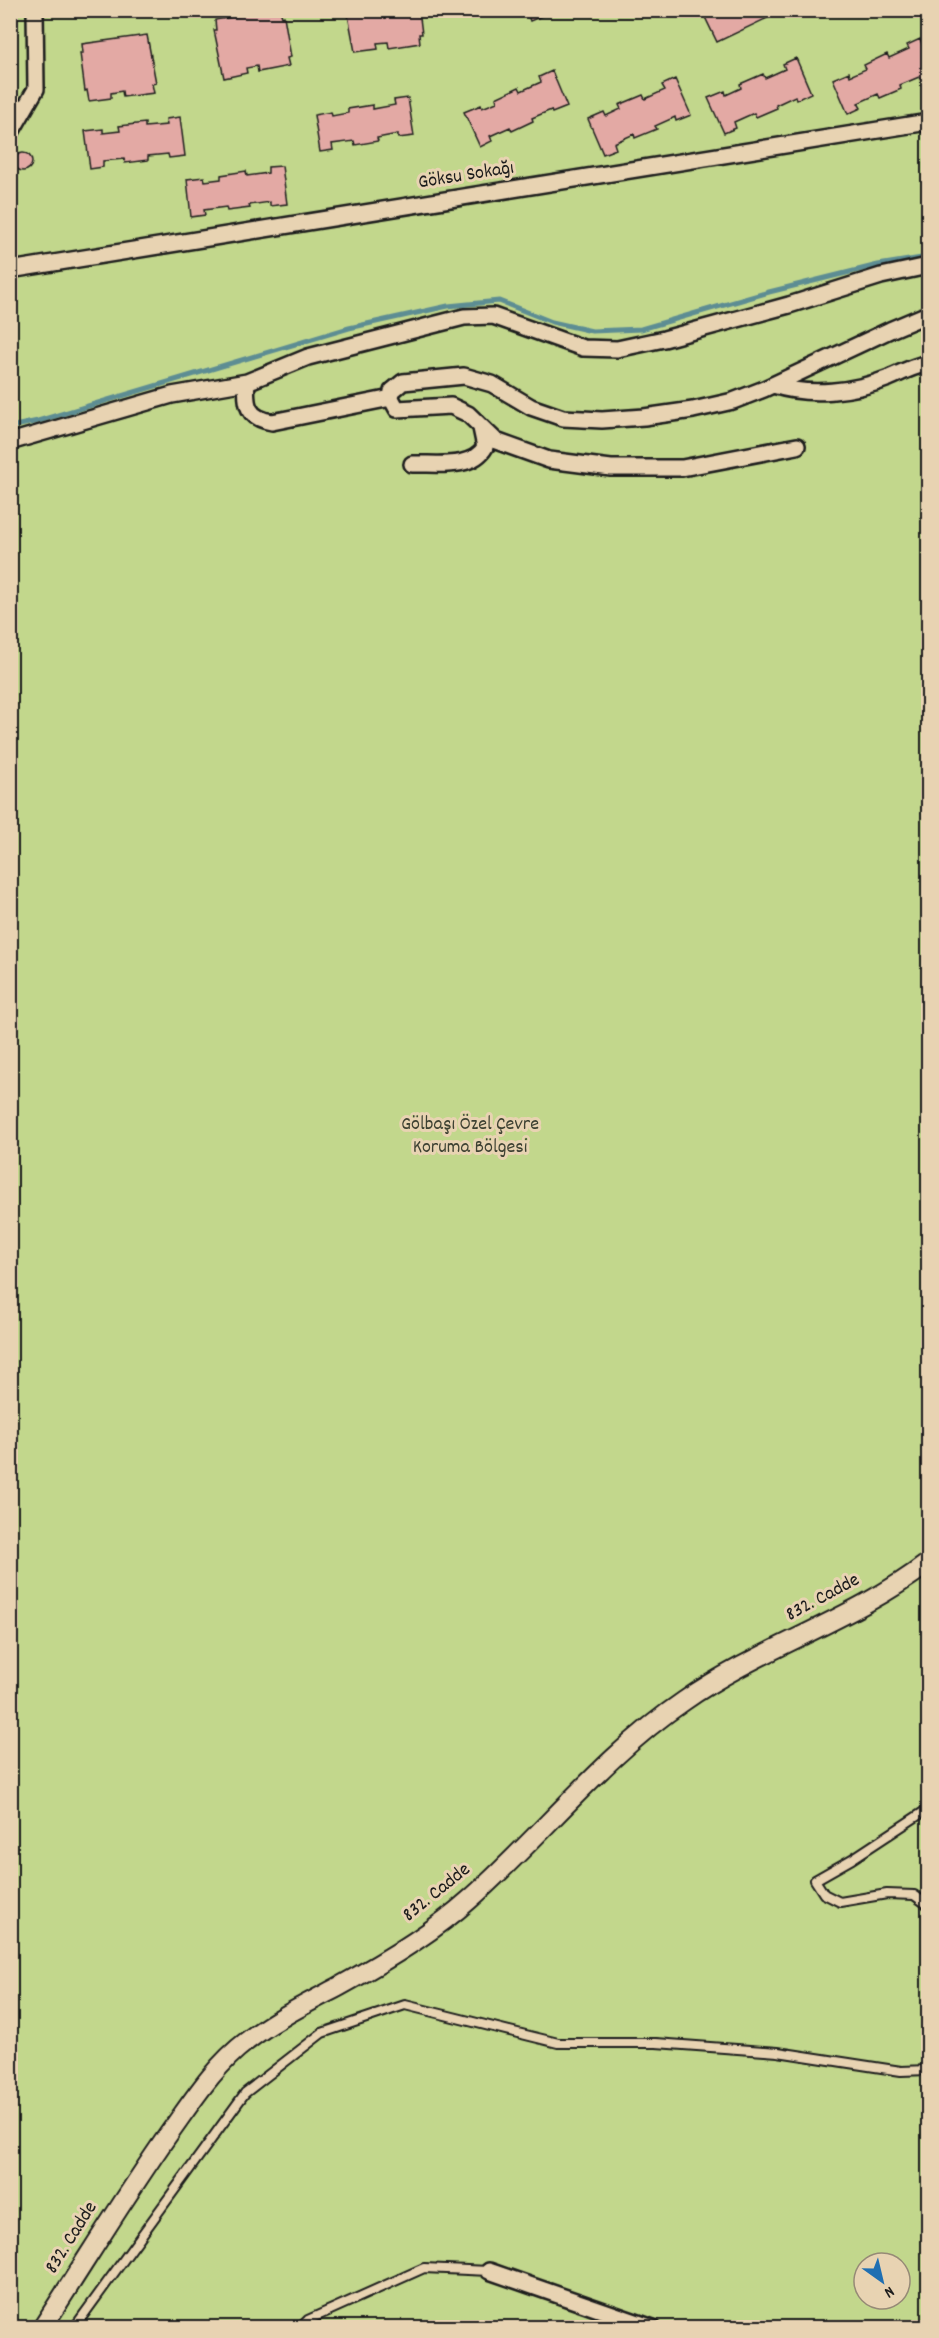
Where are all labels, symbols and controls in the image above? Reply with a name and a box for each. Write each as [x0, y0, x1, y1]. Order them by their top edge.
street label: Göksu Sokağı [416, 155, 516, 197]
park label: Gölbaşı Özel Çevre Koruma Bölgesi [401, 1111, 539, 1162]
street label: 832. Cadde [781, 1567, 865, 1629]
street label: 832. Cadde [397, 1857, 477, 1929]
street label: 832. Cadde [39, 2196, 105, 2279]
north arrow [852, 2251, 912, 2311]
text: N [879, 2280, 899, 2303]

